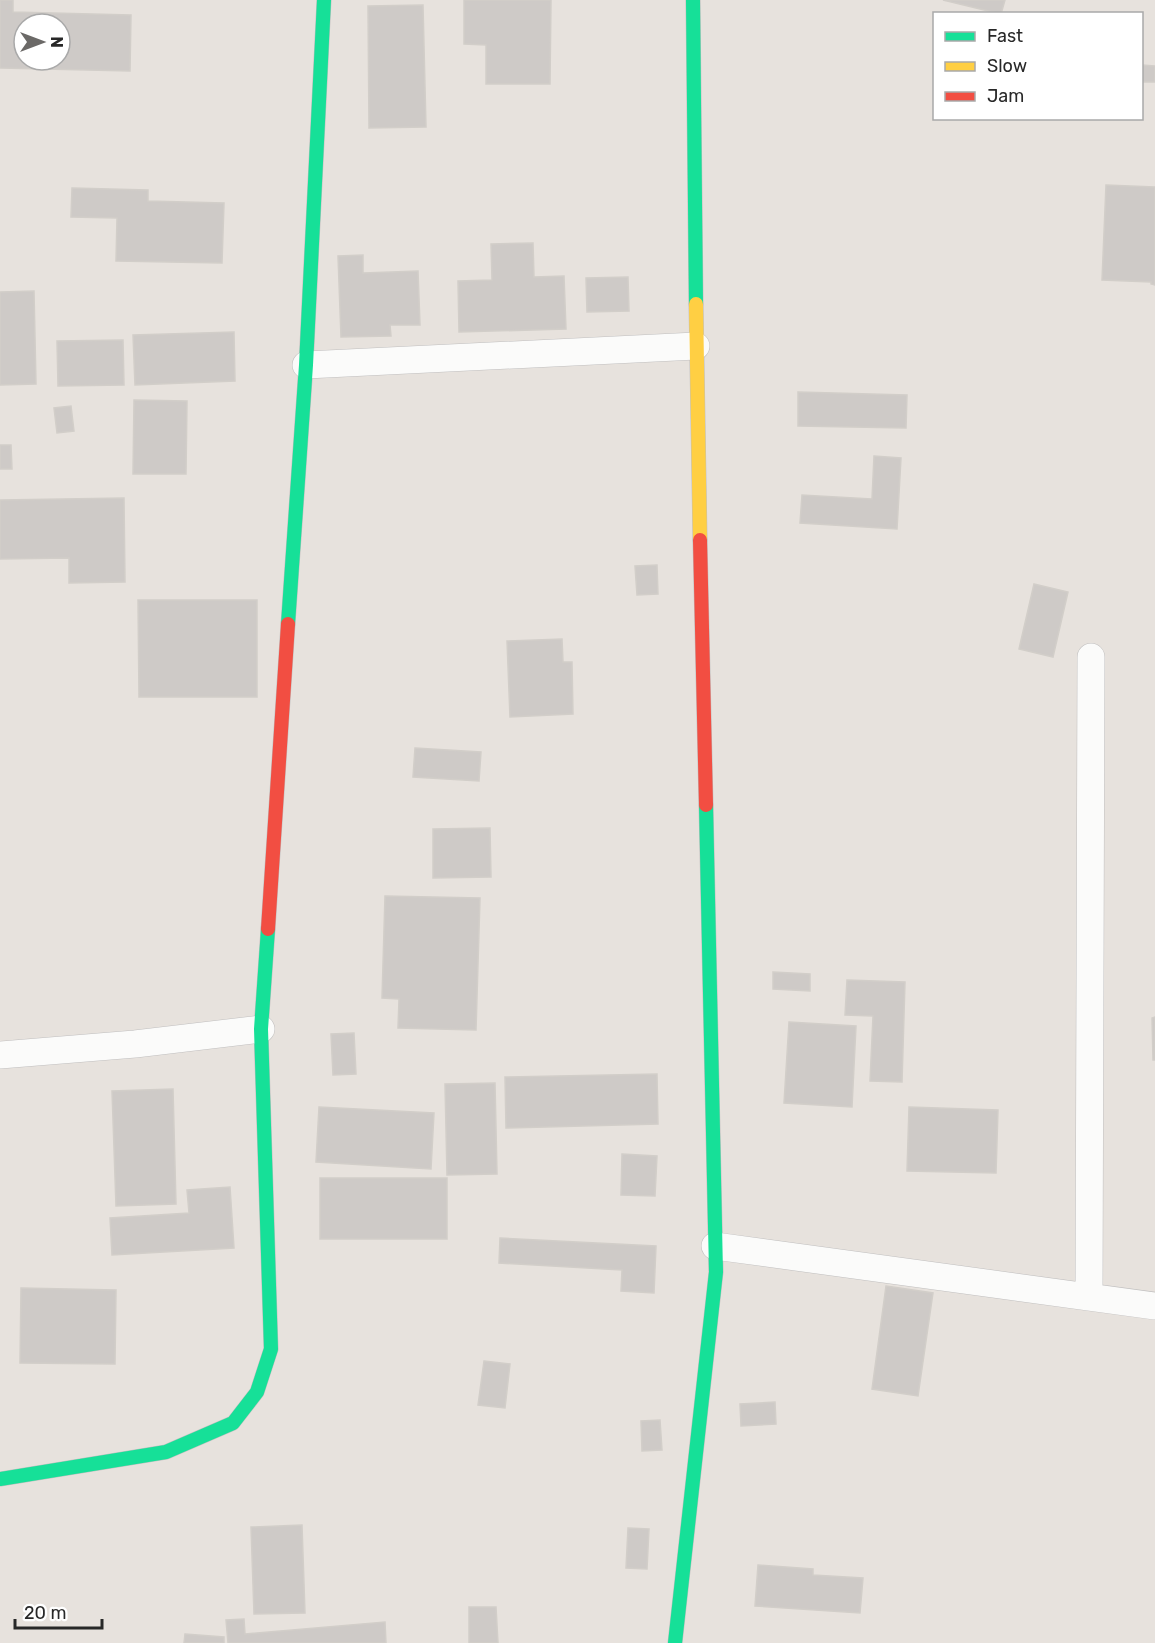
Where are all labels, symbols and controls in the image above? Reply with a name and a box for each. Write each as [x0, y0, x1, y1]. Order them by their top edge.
north arrow [12, 12, 72, 72]
legend [933, 12, 1143, 120]
text: Fast [987, 25, 1023, 47]
text: N [47, 36, 66, 48]
text: Slow [987, 55, 1027, 77]
text: Jam [987, 85, 1024, 107]
scale bar [15, 1592, 102, 1630]
text: 20 m [24, 1602, 66, 1624]

